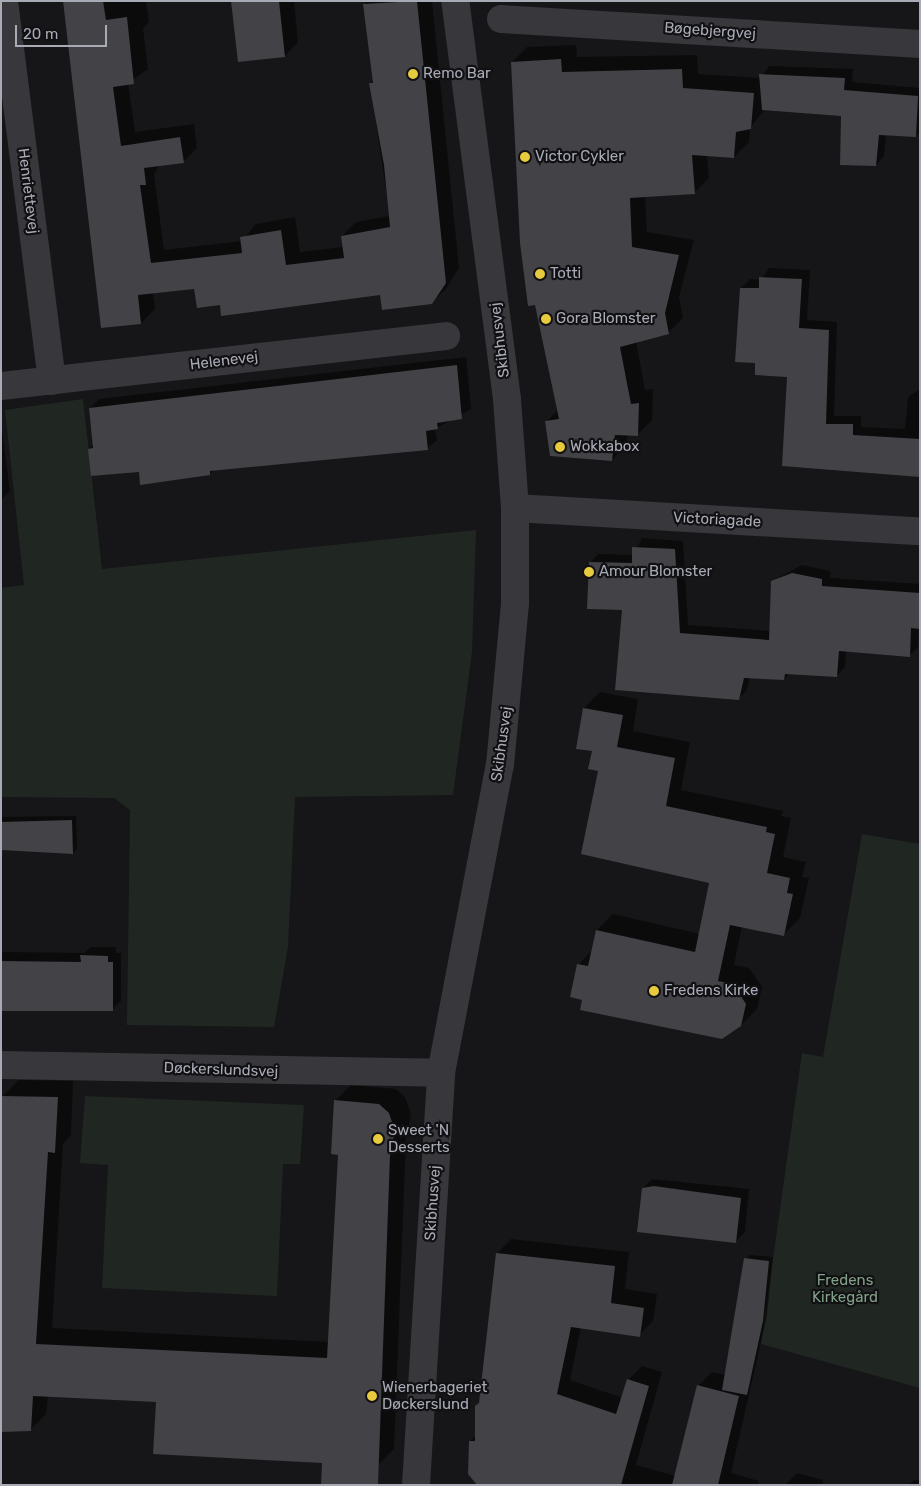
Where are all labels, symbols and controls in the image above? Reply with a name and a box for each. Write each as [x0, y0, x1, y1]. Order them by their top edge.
scale bar [18, 15, 110, 47]
street label: Bøgebjergvej [664, 19, 756, 43]
text: 20 m [23, 25, 58, 43]
place label: Remo Bar [423, 65, 491, 83]
marker: Remo Bar [407, 68, 419, 80]
street label: Henriettevej [14, 147, 42, 235]
place label: Victor Cykler [535, 148, 624, 166]
marker: Victor Cykler [519, 151, 531, 163]
place label: Totti [550, 265, 581, 283]
marker: Totti [534, 268, 546, 280]
street label: Skibhusvej [486, 301, 514, 379]
place label: Gora Blomster [556, 310, 656, 328]
marker: Gora Blomster [540, 313, 552, 325]
street label: Helenevej [189, 348, 259, 374]
place label: Wokkabox [570, 438, 639, 456]
marker: Wokkabox [554, 441, 566, 453]
street label: Victoriagade [672, 509, 762, 531]
place label: Amour Blomster [599, 563, 713, 581]
marker: Amour Blomster [583, 566, 595, 578]
street label: Skibhusvej [488, 705, 516, 783]
place label: Fredens Kirke [664, 982, 758, 1000]
marker: Fredens Kirke [648, 985, 660, 997]
street label: Døckerslundsvej [163, 1059, 279, 1081]
place label: Sweet 'N Desserts [388, 1121, 450, 1156]
marker: Sweet 'N Desserts [372, 1133, 384, 1145]
street label: Skibhusvej [421, 1165, 445, 1241]
park label: Fredens Kirkegård [812, 1271, 878, 1306]
place label: Wienerbageriet Døckerslund [382, 1378, 487, 1413]
marker: Wienerbageriet Døckerslund [366, 1390, 378, 1402]

